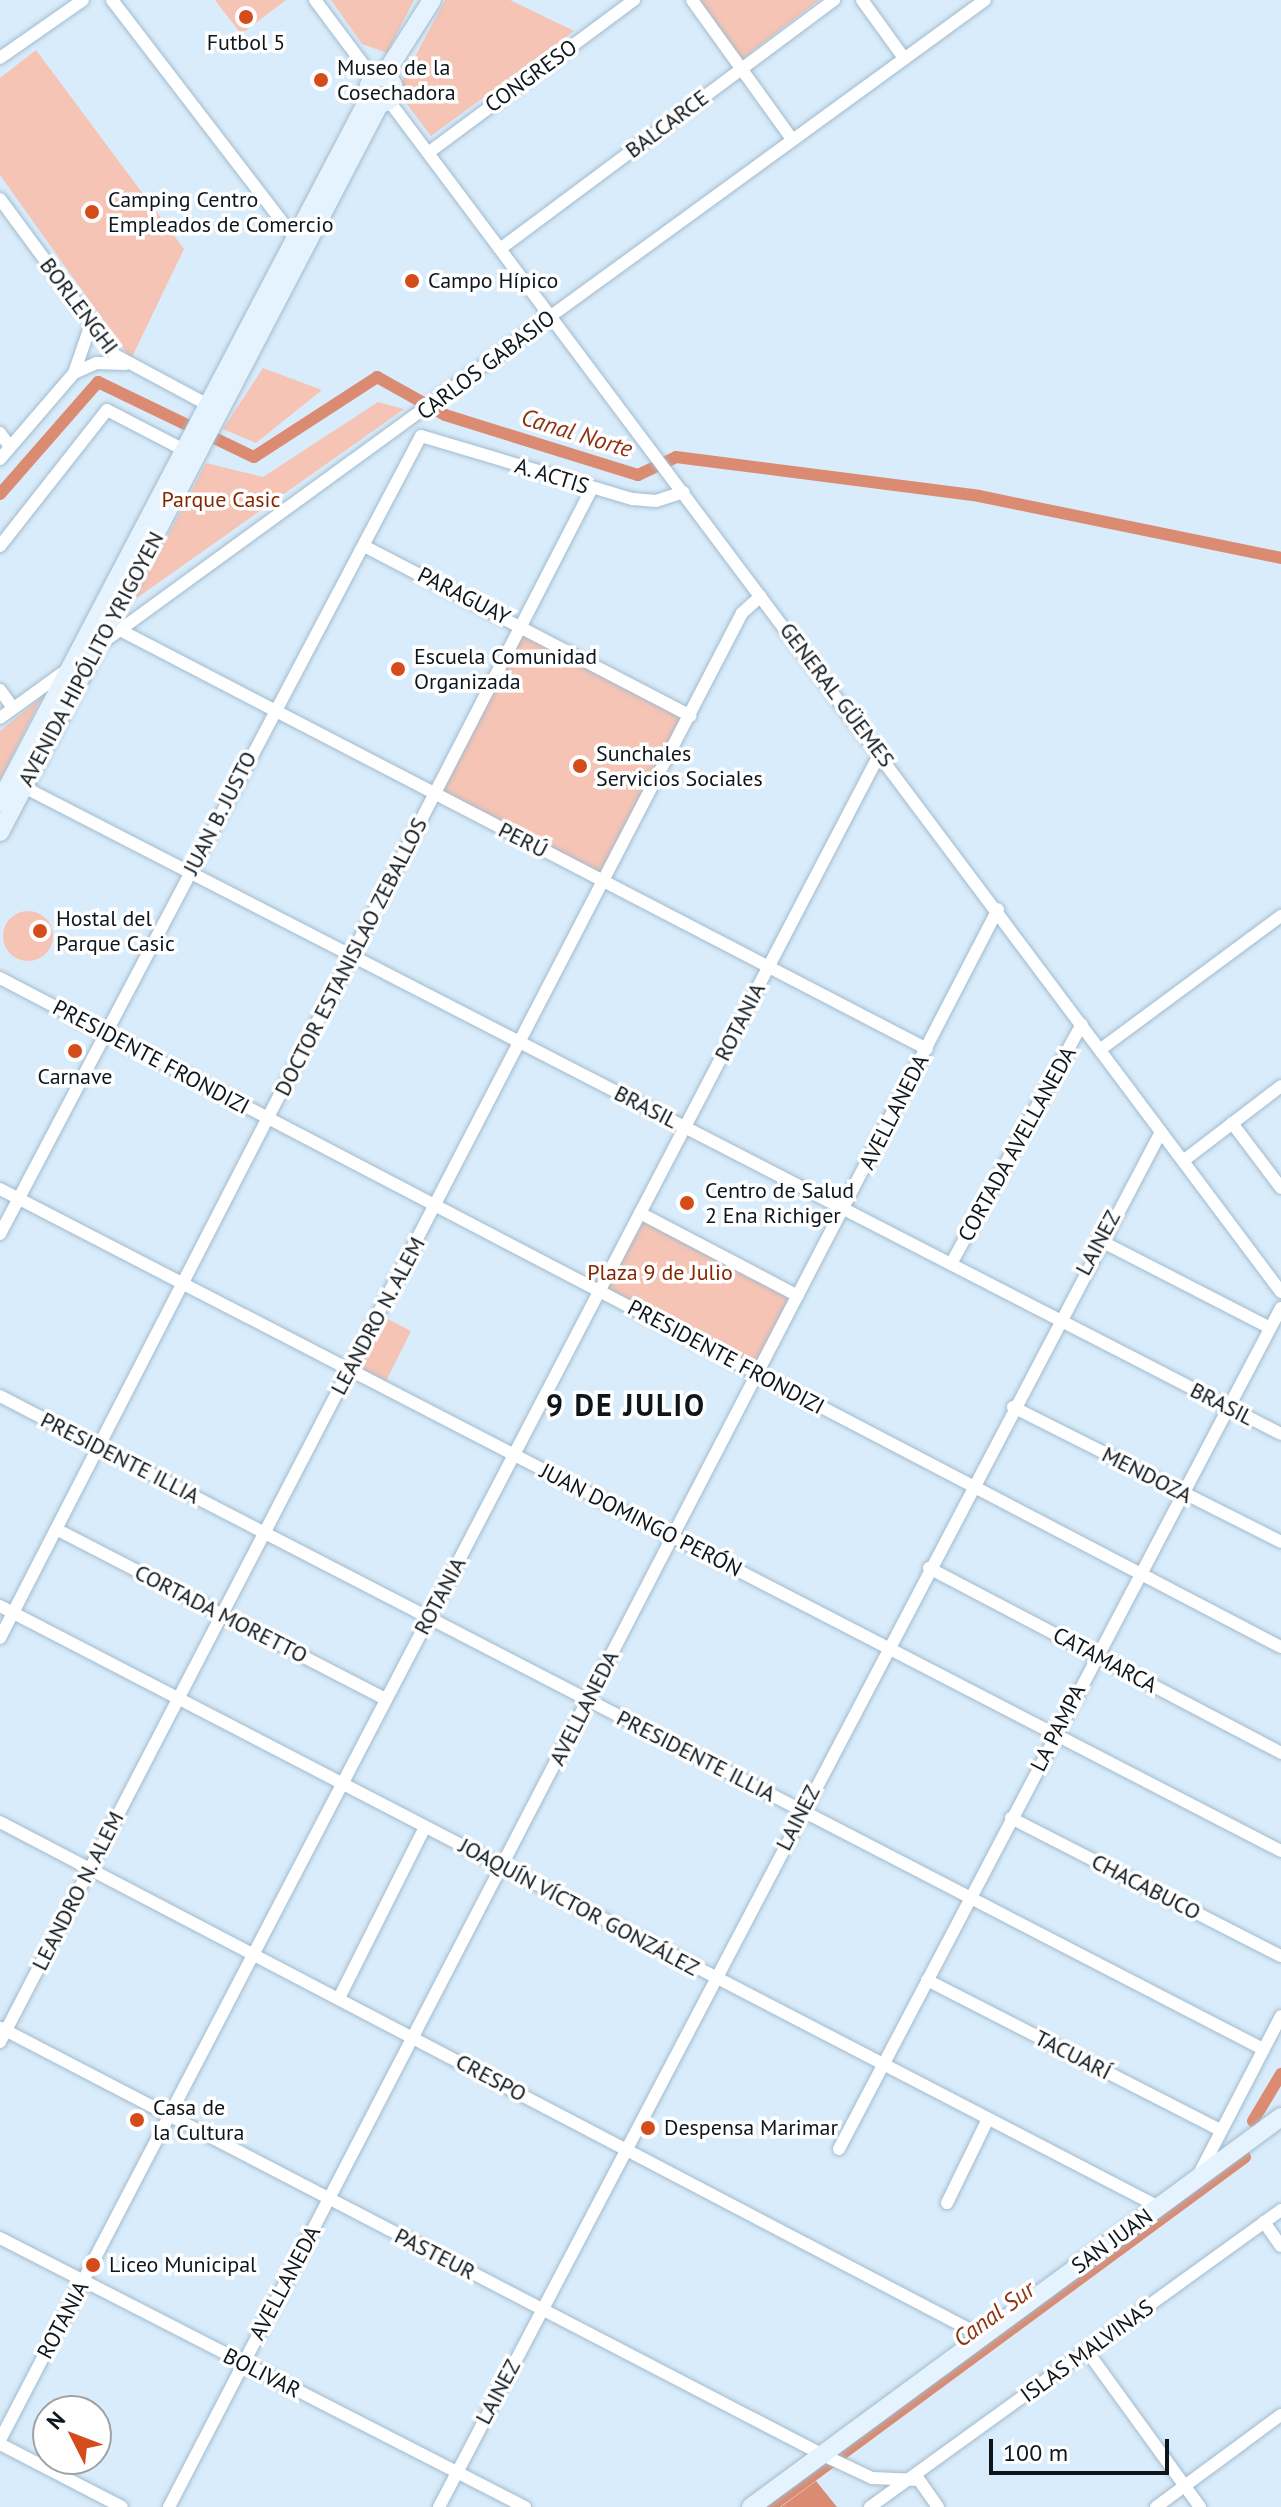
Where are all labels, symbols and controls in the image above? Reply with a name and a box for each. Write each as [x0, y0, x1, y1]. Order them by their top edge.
marker: Futbol 5 [237, 8, 255, 26]
place label: Futbol 5 [207, 30, 285, 56]
street label: CONGRESO [480, 34, 582, 118]
place label: Museo de la Cosechadora [337, 54, 456, 106]
marker: Museo de la Cosechadora [312, 71, 330, 89]
street label: BALCARCE [620, 84, 714, 164]
place label: Camping Centro Empleados de Comercio [108, 186, 333, 238]
marker: Camping Centro Empleados de Comercio [83, 203, 101, 221]
street label: BORLENGHI [34, 253, 124, 359]
place label: Campo Hípico [428, 268, 558, 294]
marker: Campo Hípico [403, 272, 421, 290]
street label: CARLOS GABASIO [412, 305, 560, 425]
water label: Canal Norte [518, 402, 636, 464]
street label: A. ACTIS [511, 452, 593, 500]
park label: Parque Casic [162, 487, 280, 513]
street label: AVENIDA HIPÓLITO YRIGOYEN [12, 526, 170, 792]
street label: PARAGUAY [413, 562, 515, 630]
street label: GENERAL GÜEMES [774, 617, 900, 773]
place label: Escuela Comunidad Organizada [414, 643, 597, 694]
marker: Escuela Comunidad Organizada [389, 660, 407, 678]
place label: Sunchales Servicios Sociales [596, 740, 763, 792]
street label: JUAN B. JUSTO [177, 746, 263, 880]
marker: Sunchales Servicios Sociales [571, 757, 589, 775]
street label: DOCTOR ESTANISLAO ZEBALLOS [269, 813, 433, 1101]
street label: PERÚ [494, 817, 552, 863]
place label: Hostal del Parque Casic [56, 905, 175, 956]
marker: Hostal del Parque Casic [31, 922, 49, 940]
street label: ROTANIA [709, 979, 771, 1065]
street label: PRESIDENTE FRONDIZI [48, 994, 254, 1120]
street label: CORTADA AVELLANEDA [952, 1041, 1082, 1247]
marker: Carnave [66, 1042, 84, 1060]
street label: AVELLANEDA [854, 1050, 934, 1174]
place label: Carnave [37, 1064, 113, 1090]
street label: BRASIL [610, 1080, 682, 1134]
place label: Centro de Salud 2 Ena Richiger [705, 1177, 854, 1228]
marker: Centro de Salud 2 Ena Richiger [676, 1192, 698, 1214]
street label: LAINEZ [1070, 1206, 1126, 1280]
street label: LEANDRO N. ALEM [325, 1232, 431, 1400]
park label: Plaza 9 de Julio [587, 1260, 733, 1286]
street label: PRESIDENTE FRONDIZI [623, 1294, 829, 1420]
street label: BRASIL [1186, 1377, 1258, 1431]
district label: 9 DE JULIO [546, 1387, 706, 1423]
street label: PRESIDENTE ILLIA [36, 1407, 204, 1509]
street label: MENDOZA [1098, 1441, 1196, 1509]
street label: JUAN DOMINGO PERÓN [536, 1458, 746, 1582]
street label: ROTANIA [409, 1553, 471, 1639]
street label: CORTADA MORETTO [130, 1559, 312, 1669]
street label: CATAMARCA [1048, 1622, 1162, 1698]
street label: AVELLANEDA [544, 1646, 624, 1770]
street label: LA PAMPA [1025, 1680, 1091, 1776]
street label: PRESIDENTE ILLIA [612, 1705, 780, 1807]
street label: LAINEZ [770, 1781, 826, 1855]
street label: LEANDRO N. ALEM [26, 1806, 130, 1976]
street label: JOAQUÍN VÍCTOR GONZÁLEZ [454, 1832, 704, 1982]
street label: CHACABUCO [1087, 1848, 1205, 1926]
street label: TACUARÍ [1030, 2025, 1116, 2085]
street label: CRESPO [451, 2048, 531, 2108]
place label: Casa de la Cultura [153, 2094, 244, 2146]
marker: Casa de la Cultura [128, 2111, 146, 2129]
place label: Despensa Marimar [664, 2115, 838, 2141]
marker: Despensa Marimar [639, 2119, 657, 2137]
street label: SAN JUAN [1066, 2203, 1158, 2279]
street label: AVELLANEDA [244, 2222, 326, 2344]
street label: PASTEUR [390, 2223, 480, 2285]
place label: Liceo Municipal [109, 2252, 257, 2278]
marker: Liceo Municipal [84, 2256, 102, 2274]
water label: Canal Sur [948, 2275, 1040, 2353]
street label: ROTANIA [32, 2277, 94, 2363]
street label: ISLAS MALVINAS [1015, 2294, 1159, 2408]
street label: BOLIVAR [219, 2342, 305, 2404]
street label: LAINEZ [470, 2355, 526, 2429]
north arrow [32, 2395, 112, 2475]
text: N [40, 2406, 71, 2435]
scale bar [993, 2423, 1173, 2473]
text: 100 m [1003, 2437, 1068, 2468]

